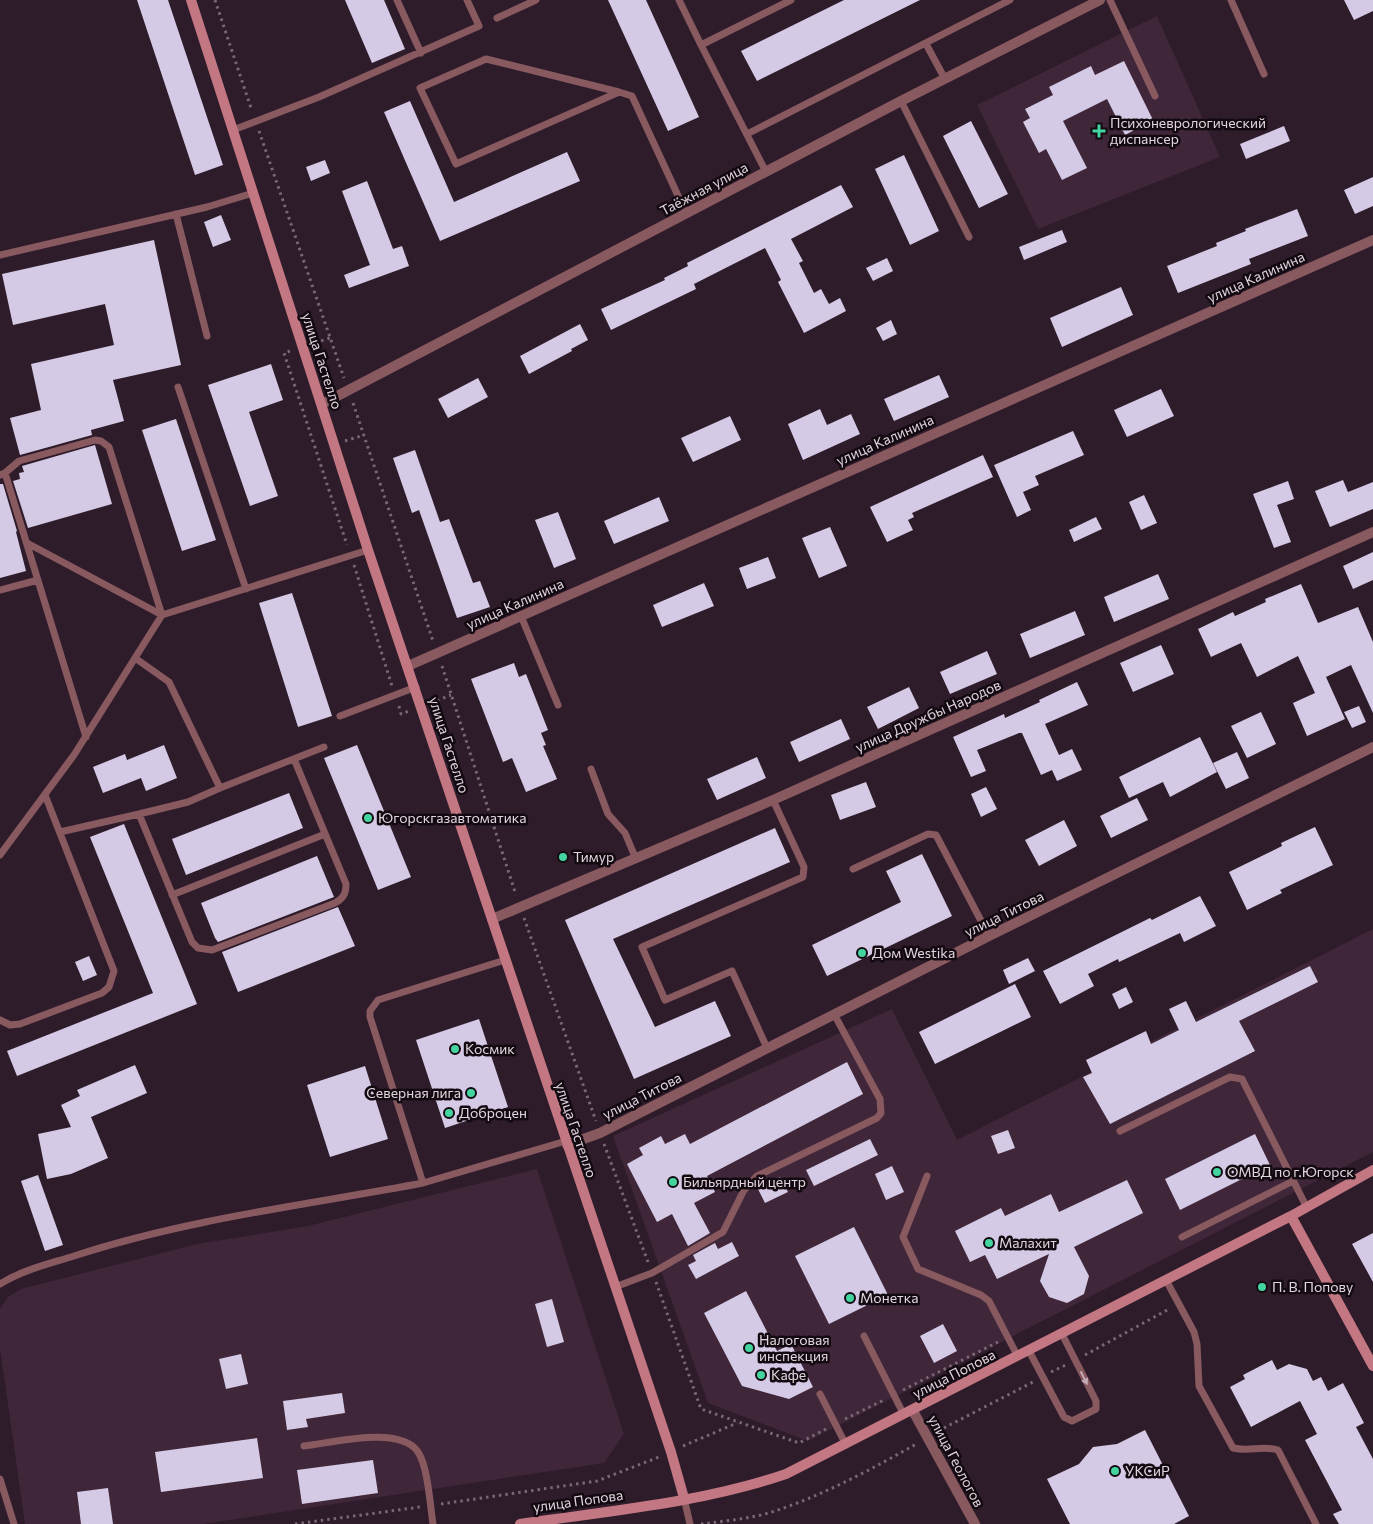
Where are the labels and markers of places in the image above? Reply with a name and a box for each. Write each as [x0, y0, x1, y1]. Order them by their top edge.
place label: Психоневрологический диспансер [1110, 114, 1266, 147]
marker: Психоневрологический диспансер [1092, 124, 1106, 138]
place label: Югорскгазавтоматика [378, 809, 526, 826]
marker: Югорскгазавтоматика [362, 812, 374, 824]
place label: Тимур [573, 848, 614, 865]
marker: Тимур [557, 851, 569, 863]
place label: Дом Westika [872, 944, 955, 961]
marker: Дом Westika [856, 947, 868, 959]
place label: Космик [465, 1040, 515, 1057]
marker: Космик [449, 1043, 461, 1055]
place label: Северная лига [366, 1084, 461, 1101]
marker: Северная лига [465, 1087, 477, 1099]
place label: Доброцен [459, 1104, 527, 1121]
marker: Доброцен [443, 1107, 455, 1119]
place label: ОМВД по г.Югорск [1227, 1163, 1354, 1180]
marker: ОМВД по г.Югорск [1211, 1166, 1223, 1178]
place label: Бильярдный центр [683, 1173, 806, 1190]
marker: Бильярдный центр [667, 1176, 679, 1188]
place label: Малахит [999, 1234, 1057, 1251]
marker: Малахит [983, 1237, 995, 1249]
place label: П. В. Попову [1272, 1278, 1353, 1295]
marker: П. В. Попову [1256, 1281, 1268, 1293]
place label: Монетка [860, 1289, 918, 1306]
marker: Монетка [844, 1292, 856, 1304]
place label: Налоговая инспекция [759, 1331, 830, 1364]
marker: Налоговая инспекция [743, 1342, 755, 1354]
place label: Кафе [771, 1366, 806, 1383]
marker: Кафе [755, 1369, 767, 1381]
place label: УКСиР [1125, 1462, 1170, 1479]
marker: УКСиР [1109, 1465, 1121, 1477]

